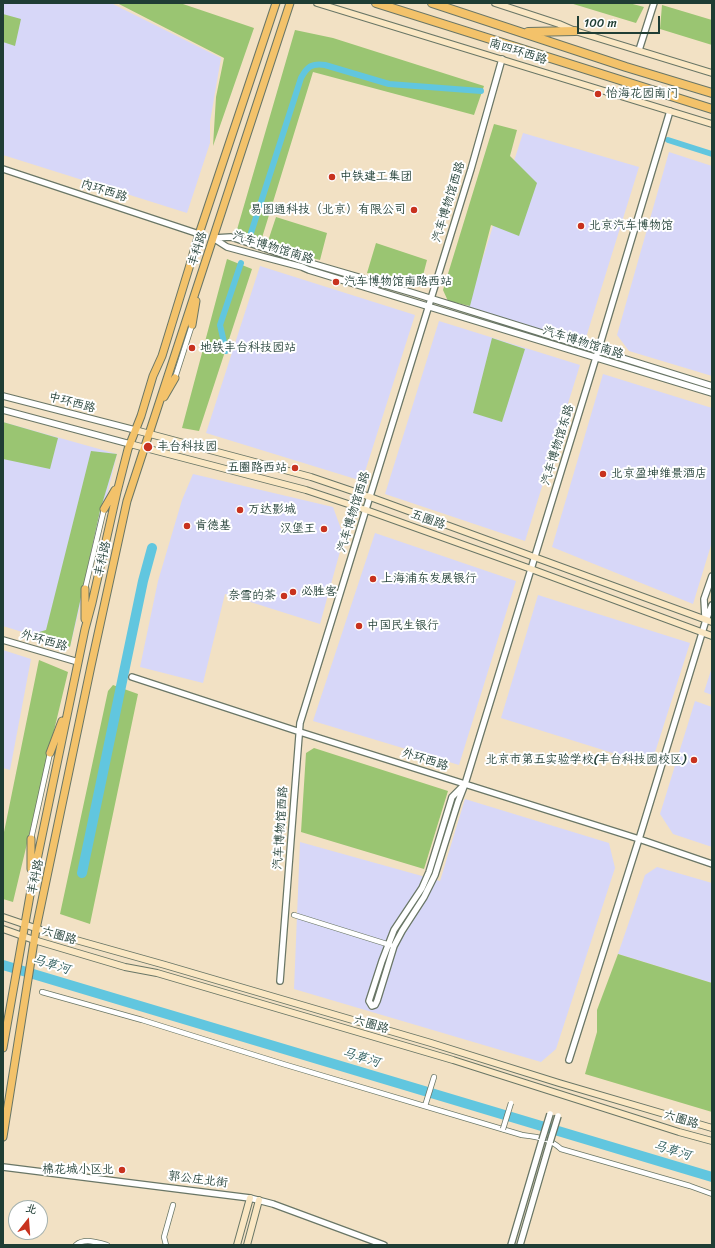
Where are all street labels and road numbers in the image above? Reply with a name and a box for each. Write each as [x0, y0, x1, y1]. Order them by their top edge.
street label: 南四环西路 [487, 36, 549, 68]
street label: 汽车博物馆西路 [430, 160, 468, 244]
street label: 内环西路 [79, 177, 129, 205]
street label: 汽车博物馆南路 [231, 229, 315, 267]
street label: 丰科路 [186, 230, 210, 268]
street label: 汽车博物馆南路 [541, 324, 625, 362]
street label: 中环西路 [47, 390, 97, 416]
street label: 汽车博物馆东路 [539, 403, 577, 487]
street label: 汽车博物馆西路 [335, 470, 373, 554]
street label: 五圈路 [409, 507, 447, 533]
street label: 丰科路 [92, 540, 114, 578]
street label: 外环西路 [19, 627, 69, 655]
street label: 外环西路 [400, 746, 450, 774]
street label: 汽车博物馆西路 [271, 786, 291, 870]
street label: 丰科路 [25, 858, 47, 896]
street label: 六圈路 [40, 924, 78, 948]
street label: 六圈路 [352, 1013, 390, 1037]
street label: 六圈路 [662, 1108, 700, 1132]
street label: 郭公庄北街 [167, 1169, 229, 1191]

